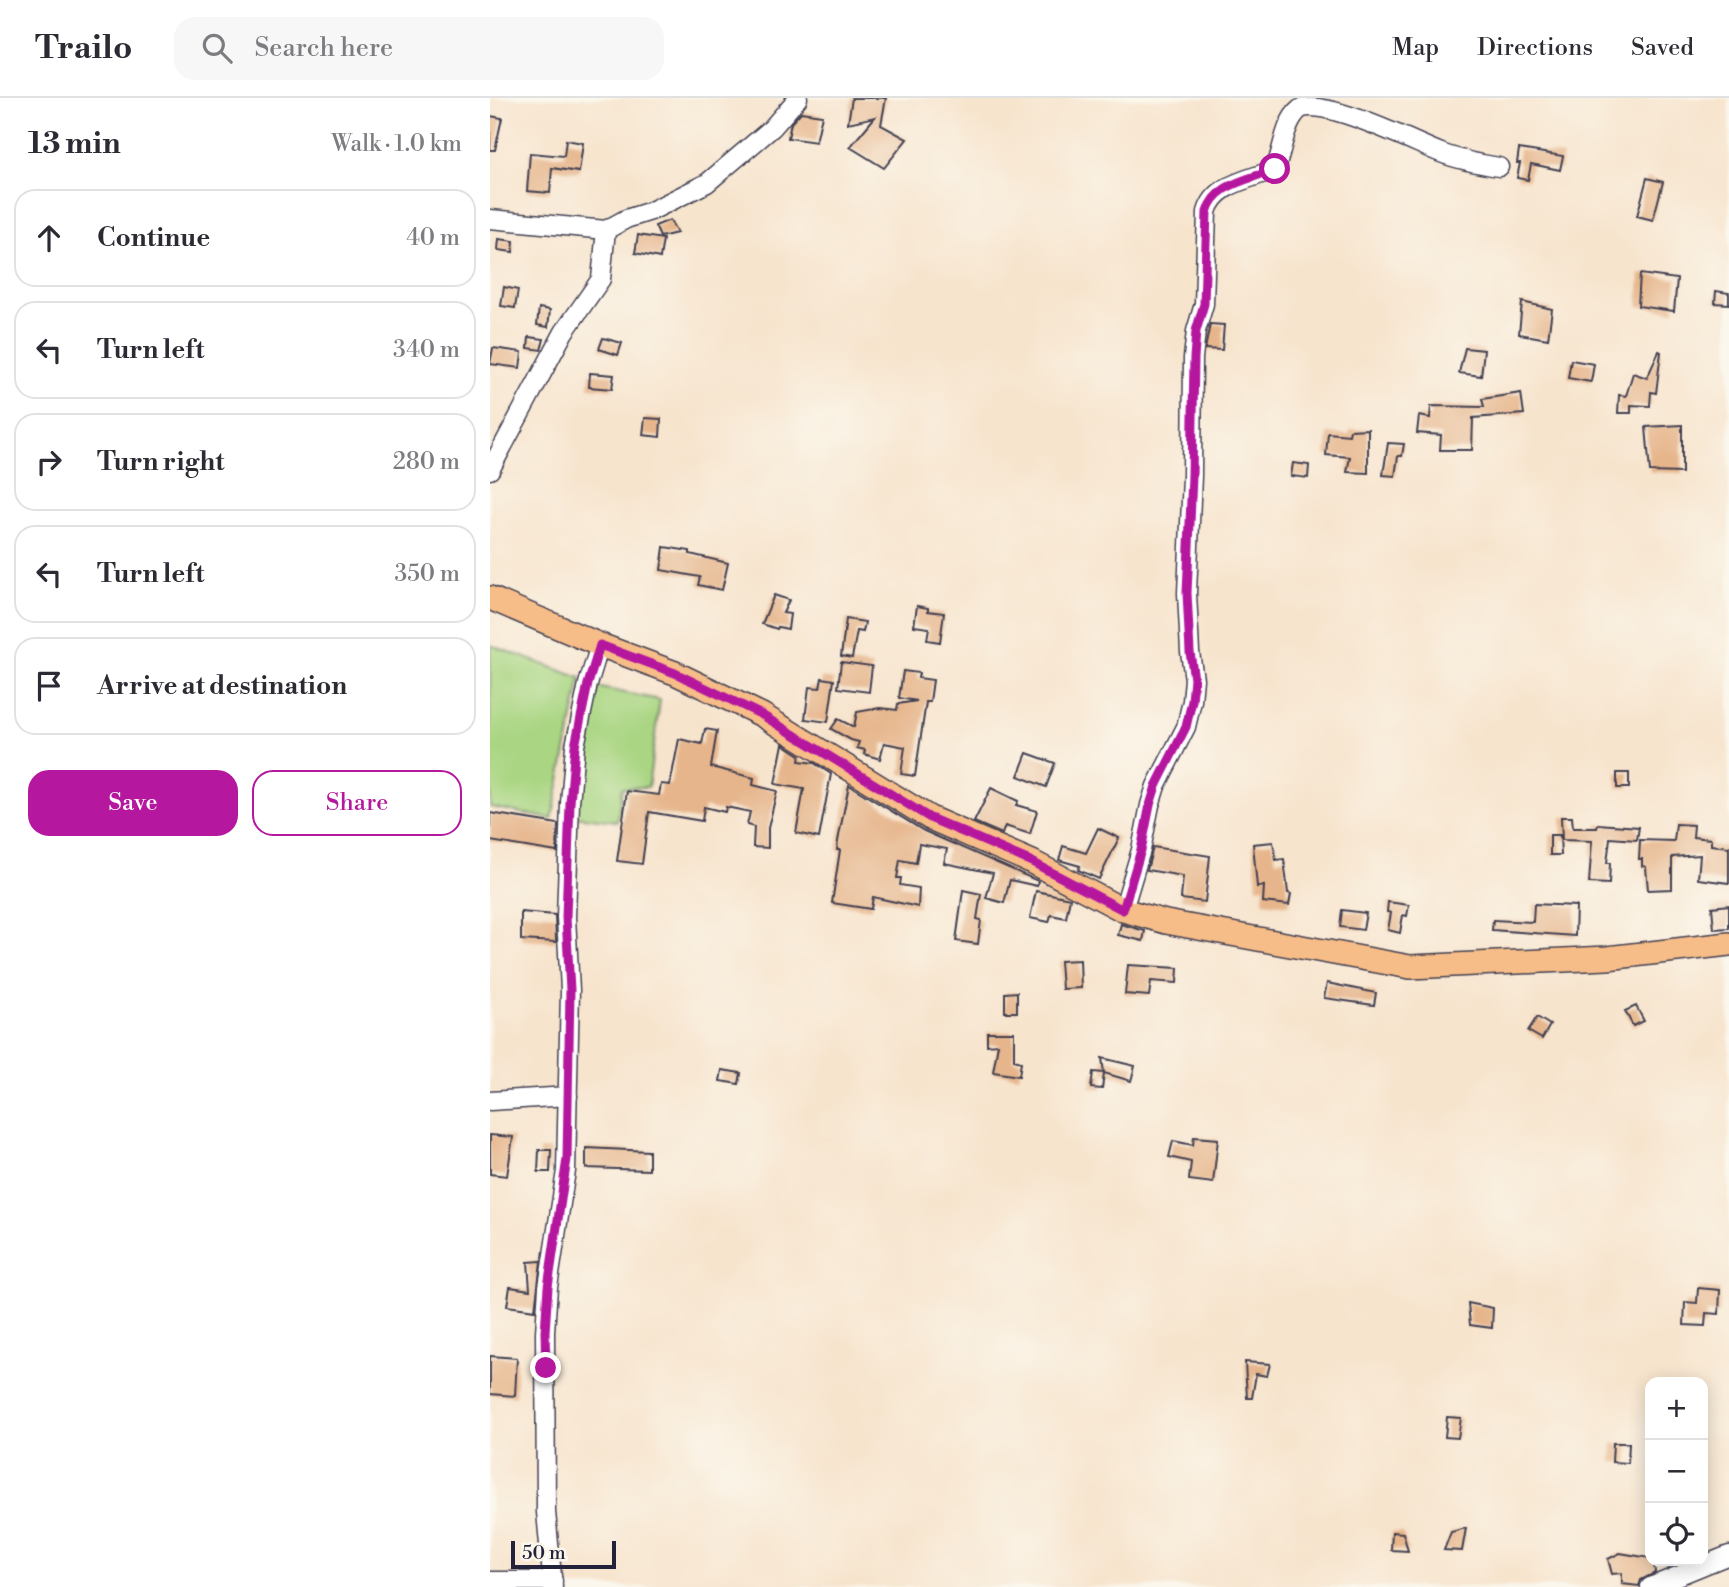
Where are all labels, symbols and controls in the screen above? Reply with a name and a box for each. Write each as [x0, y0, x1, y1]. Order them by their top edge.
search box [174, 17, 664, 80]
text: Trailo [35, 28, 132, 69]
icon: search [198, 29, 236, 67]
text: Search here [254, 32, 393, 64]
text: Map [1392, 33, 1439, 63]
text: Directions [1477, 33, 1593, 63]
text: Saved [1631, 33, 1694, 63]
text: 13 min [28, 125, 121, 163]
text: Walk · 1.0 km [331, 130, 462, 158]
route start [1259, 153, 1290, 184]
icon: ahead [30, 219, 68, 257]
text: Continue [97, 222, 210, 254]
text: 40 m [406, 224, 460, 252]
icon: left [30, 331, 68, 369]
text: Turn left [97, 334, 205, 366]
text: 340 m [393, 336, 460, 364]
icon: right [30, 443, 68, 481]
text: Turn right [97, 446, 225, 478]
text: 280 m [393, 448, 460, 476]
icon: left [30, 555, 68, 593]
text: Turn left [97, 558, 205, 590]
text: 350 m [394, 560, 460, 588]
icon: arrive [30, 667, 68, 705]
text: Arrive at destination [97, 670, 347, 702]
button: Save [28, 770, 238, 836]
button: Share [252, 770, 462, 836]
route end [530, 1352, 561, 1383]
map controls [1645, 1377, 1708, 1566]
button: + [1645, 1377, 1708, 1440]
button: − [1645, 1440, 1708, 1503]
button: locate [1645, 1503, 1708, 1566]
scale bar [511, 1538, 616, 1570]
text: 50 m [522, 1541, 566, 1565]

